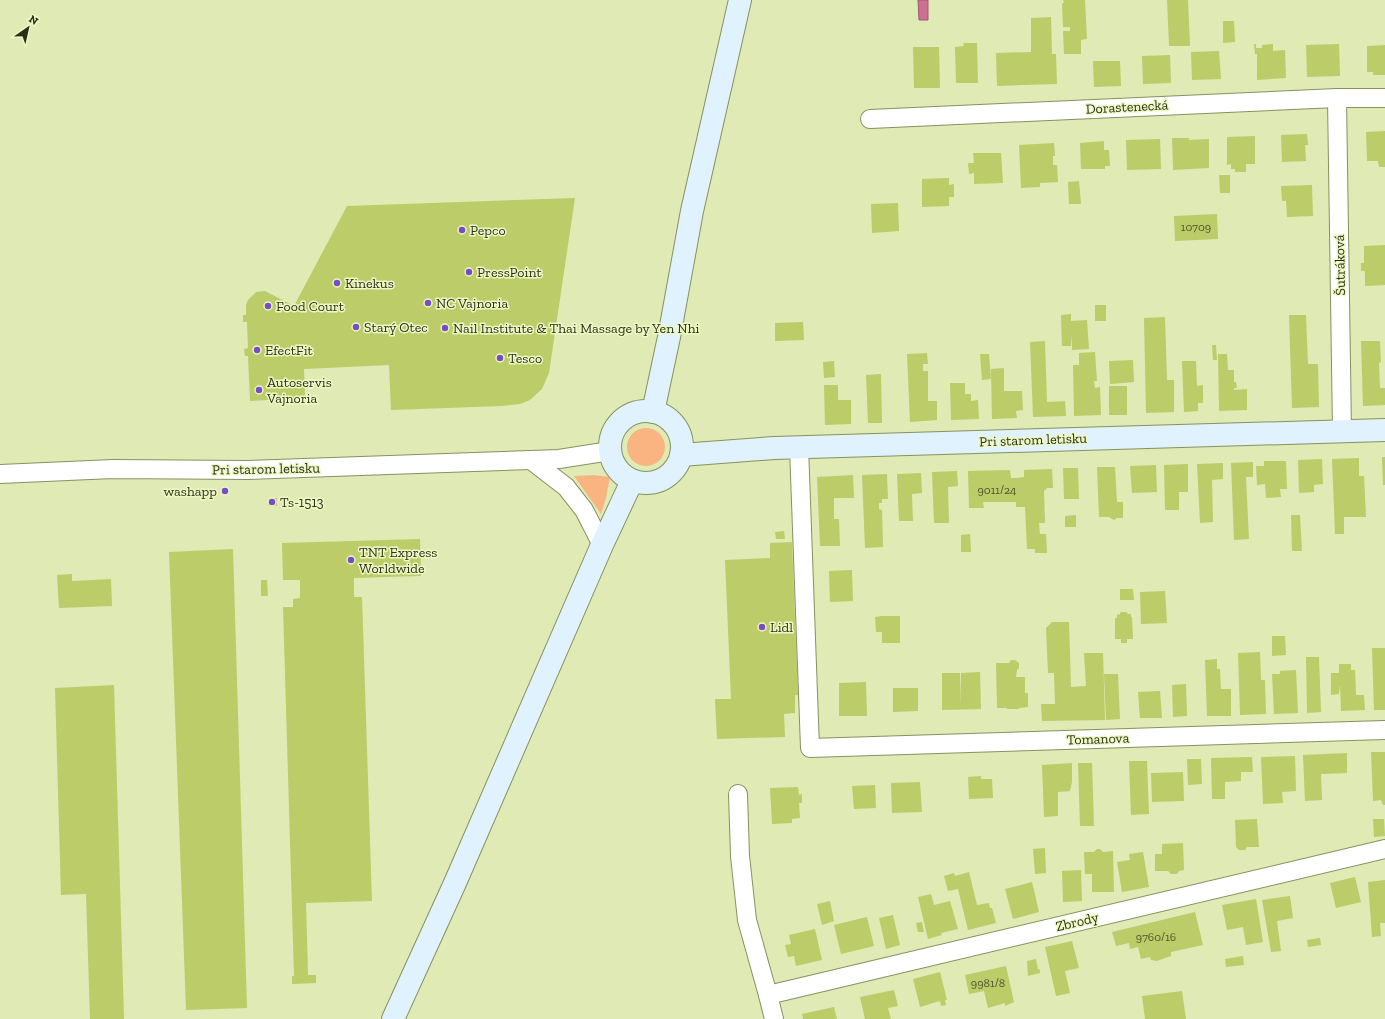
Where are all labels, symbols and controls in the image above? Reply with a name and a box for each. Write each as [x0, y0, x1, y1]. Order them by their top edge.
north arrow [8, 8, 48, 48]
text: N [26, 12, 41, 28]
street label: Dorastenecká [1085, 96, 1169, 118]
house number: 10709 [1181, 220, 1211, 234]
place label: Pepco [470, 222, 506, 239]
marker: Pepco [457, 225, 467, 235]
street label: Šutráková [1331, 234, 1349, 296]
place label: PressPoint [477, 264, 542, 281]
marker: PressPoint [464, 267, 474, 277]
place label: Kinekus [345, 275, 394, 292]
marker: Kinekus [332, 278, 342, 288]
place label: NC Vajnoria [436, 295, 508, 312]
place label: Food Court [276, 298, 345, 315]
marker: NC Vajnoria [423, 298, 433, 308]
marker: Food Court [263, 301, 273, 311]
place label: Starý Otec [364, 319, 428, 336]
place label: Nail Institute & Thai Massage by Yen Nhi [453, 320, 700, 337]
marker: Starý Otec [351, 322, 361, 332]
marker: Nail Institute & Thai Massage by Yen Nhi [440, 323, 450, 333]
place label: EfectFit [265, 342, 314, 359]
marker: EfectFit [252, 345, 262, 355]
place label: Tesco [508, 350, 542, 367]
marker: Tesco [495, 353, 505, 363]
place label: Autoservis Vajnoria [266, 374, 332, 407]
marker: Autoservis Vajnoria [254, 385, 264, 395]
street label: Pri starom letisku [979, 430, 1087, 450]
street label: Pri starom letisku [212, 460, 320, 478]
place label: washapp [163, 483, 217, 500]
house number: 9011/24 [977, 483, 1017, 497]
marker: washapp [220, 486, 230, 496]
place label: Ts-1513 [280, 494, 324, 511]
marker: Ts-1513 [267, 497, 277, 507]
place label: TNT Express Worldwide [359, 544, 437, 577]
marker: TNT Express Worldwide [346, 555, 356, 565]
place label: Lidl [770, 619, 793, 636]
marker: Lidl [757, 622, 767, 632]
street label: Tomanova [1066, 729, 1130, 749]
street label: Zbrody [1054, 909, 1101, 935]
house number: 9760/16 [1136, 930, 1176, 944]
house number: 9981/8 [971, 976, 1005, 990]

